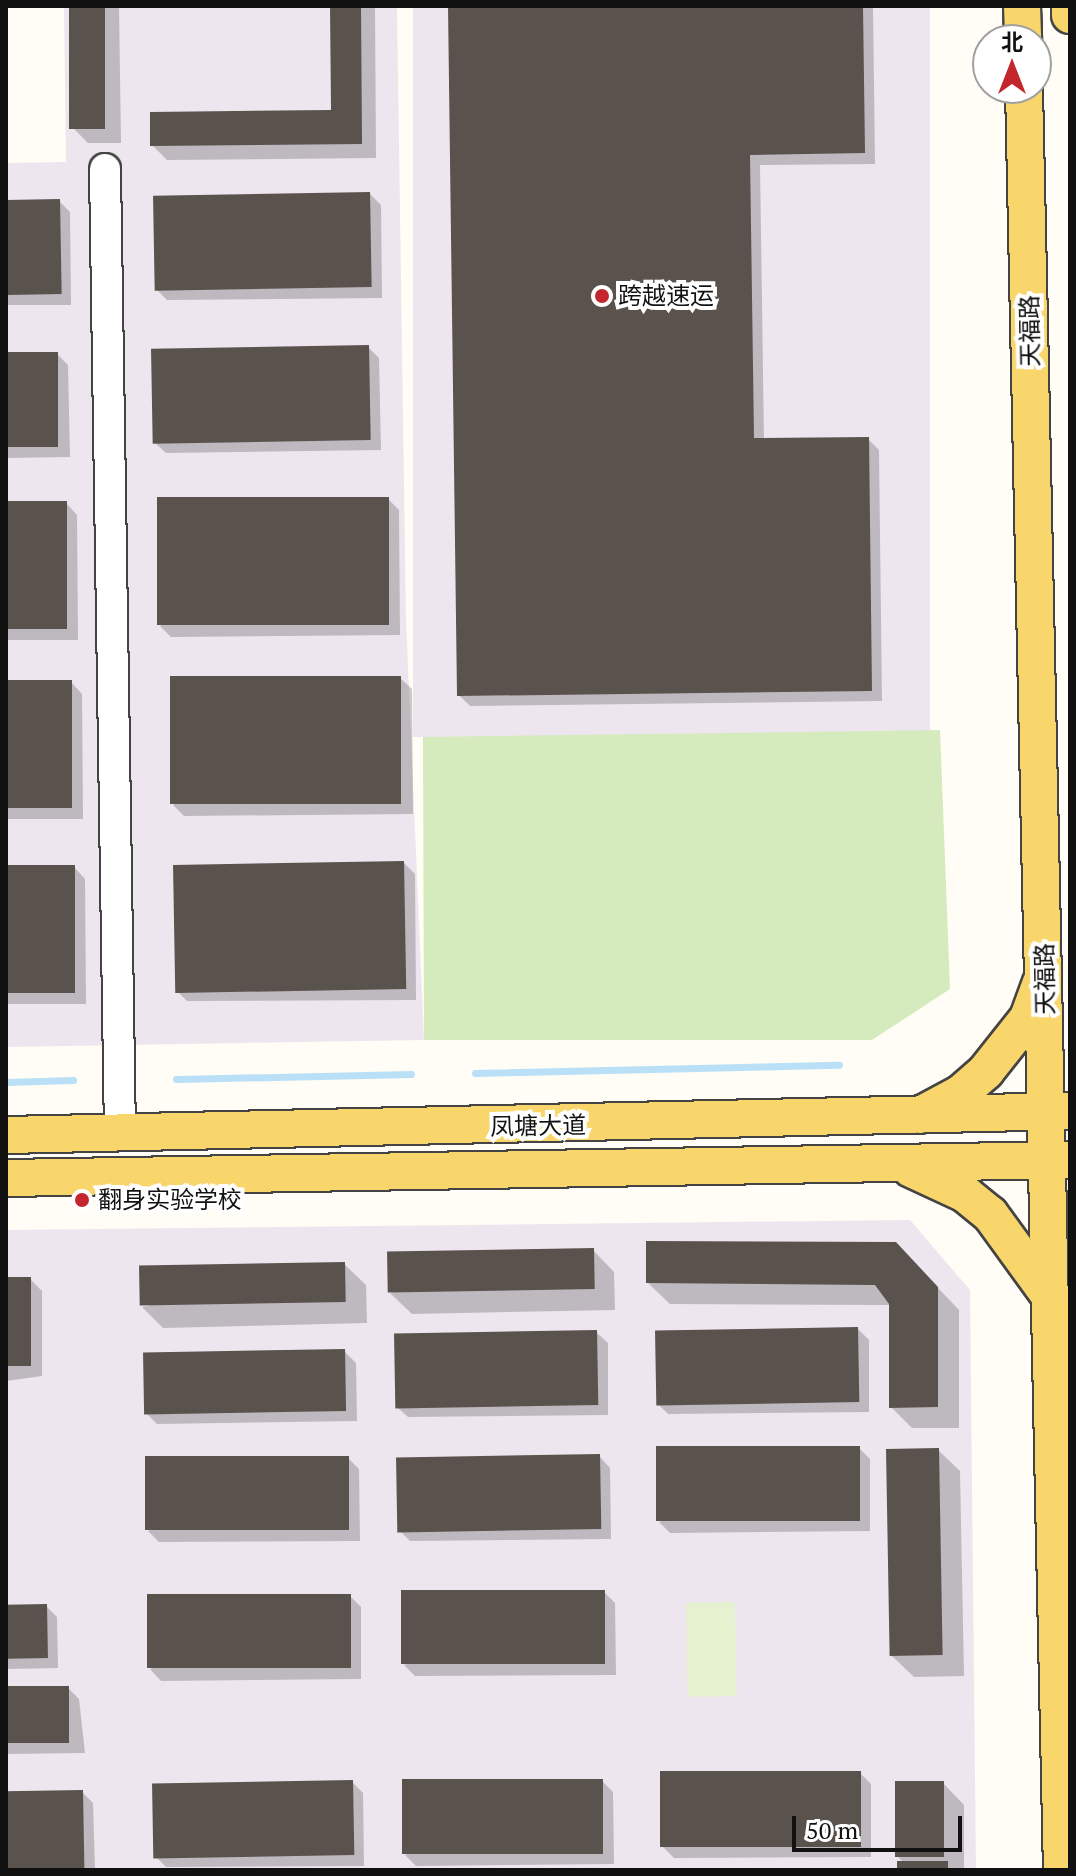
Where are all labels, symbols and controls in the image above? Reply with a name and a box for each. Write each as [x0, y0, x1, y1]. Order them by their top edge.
north arrow [972, 24, 1052, 104]
text: 北 [1001, 27, 1023, 56]
place label: 跨越速运 [618, 282, 714, 310]
marker: 跨越速运 [593, 287, 611, 305]
street label: 天福路 [1015, 295, 1045, 367]
street label: 天福路 [1030, 943, 1060, 1015]
street label: 凤塘大道 [490, 1111, 586, 1141]
place label: 翻身实验学校 [98, 1186, 242, 1214]
marker: 翻身实验学校 [73, 1191, 91, 1209]
scale bar [796, 1800, 966, 1850]
text: 50 m [806, 1814, 858, 1846]

